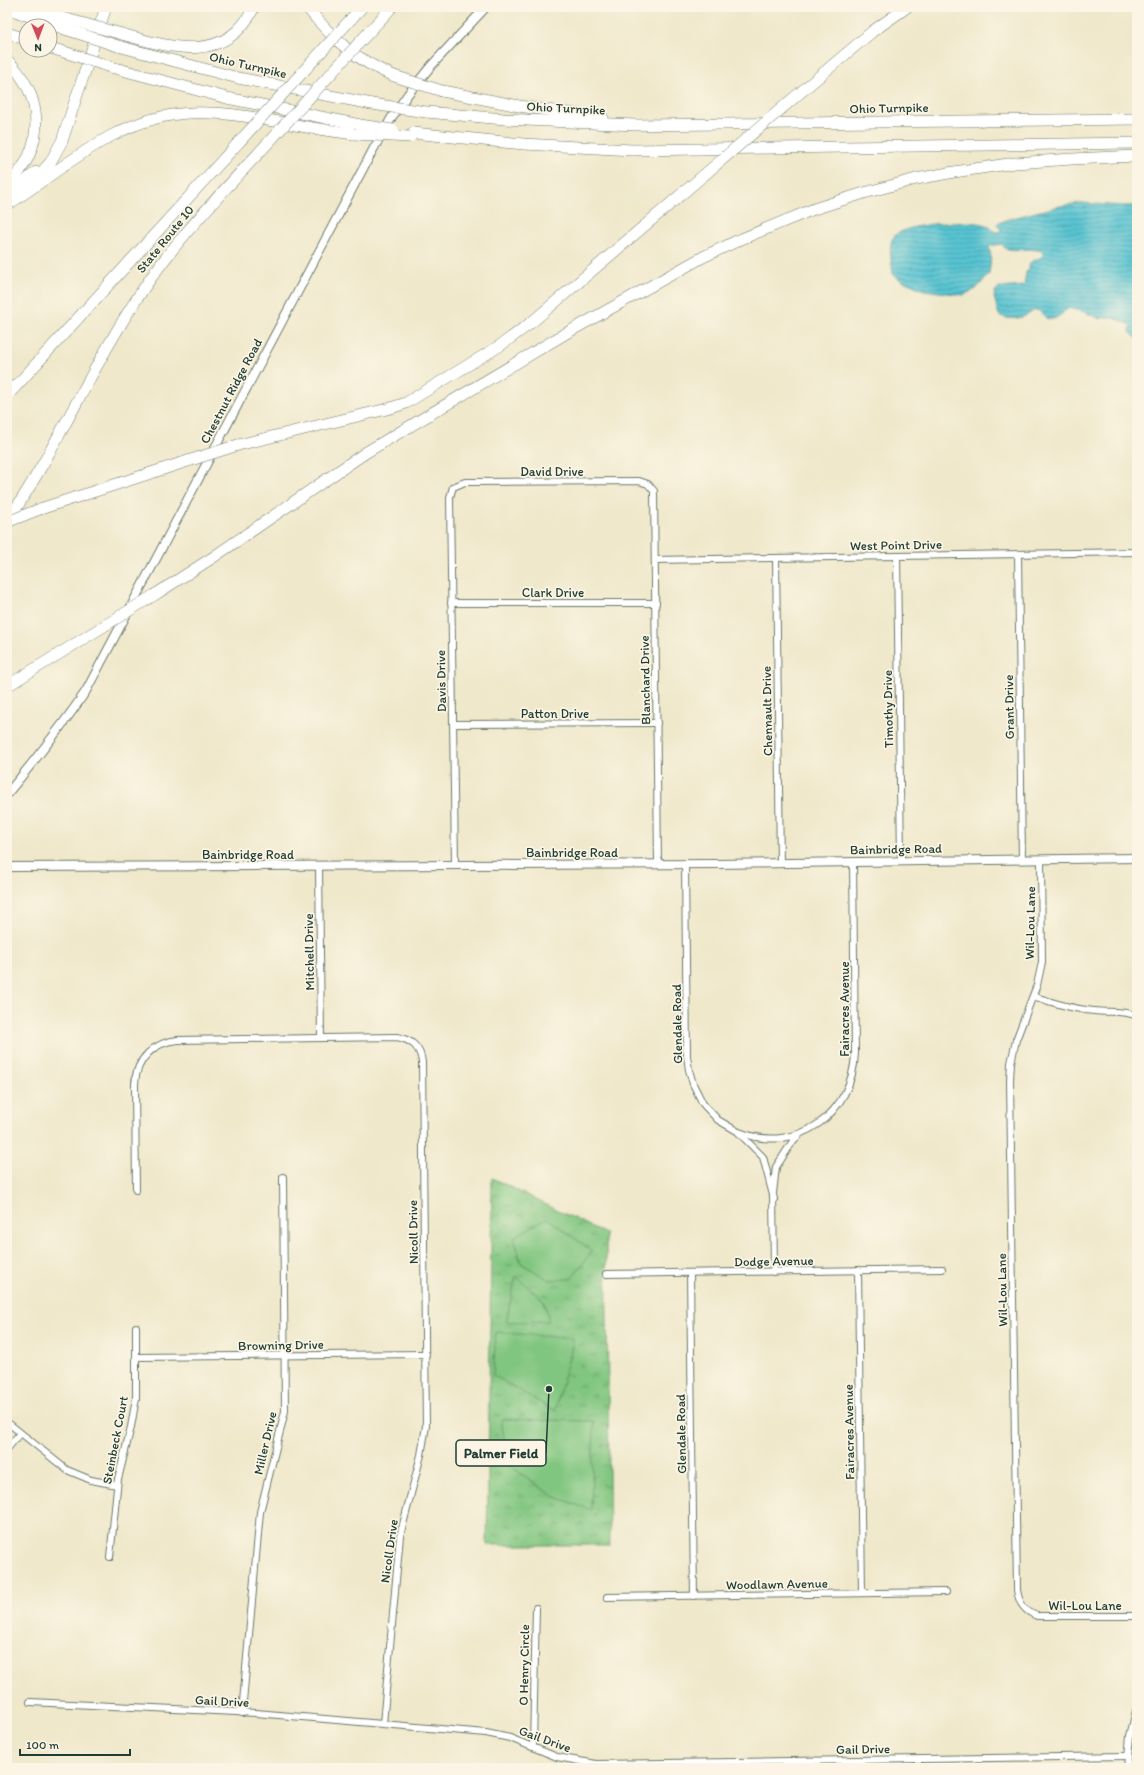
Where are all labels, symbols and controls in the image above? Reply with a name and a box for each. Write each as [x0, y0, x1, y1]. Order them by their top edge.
north arrow [18, 18, 58, 58]
text: N [34, 41, 42, 54]
street label: Ohio Turnpike [208, 49, 288, 81]
street label: Ohio Turnpike [526, 98, 606, 118]
street label: Ohio Turnpike [849, 100, 929, 116]
street label: State Route 10 [133, 202, 197, 276]
street label: Chestnut Ridge Road [197, 336, 265, 446]
street label: David Drive [520, 464, 584, 479]
street label: West Point Drive [850, 537, 942, 553]
street label: Clark Drive [522, 585, 584, 600]
street label: Blanchard Drive [637, 635, 653, 725]
street label: Davis Drive [433, 650, 449, 712]
street label: Chennault Drive [759, 666, 775, 756]
street label: Timothy Drive [880, 670, 896, 748]
street label: Grant Drive [1001, 675, 1017, 739]
street label: Patton Drive [521, 706, 589, 721]
street label: Bainbridge Road [850, 841, 942, 857]
street label: Bainbridge Road [526, 845, 618, 860]
street label: Bainbridge Road [202, 847, 294, 862]
street label: Wil-Lou Lane [1022, 886, 1038, 960]
street label: Mitchell Drive [301, 913, 317, 991]
street label: Fairacres Avenue [837, 961, 852, 1057]
street label: Glendale Road [669, 984, 685, 1064]
street label: Nicoll Drive [405, 1200, 421, 1264]
street label: Dodge Avenue [734, 1253, 814, 1269]
street label: Wil-Lou Lane [994, 1253, 1010, 1327]
street label: Browning Drive [238, 1337, 324, 1353]
street label: Fairacres Avenue [841, 1384, 857, 1480]
street label: Glendale Road [673, 1394, 689, 1474]
street label: Steinbeck Court [99, 1395, 131, 1485]
street label: Miller Drive [250, 1410, 280, 1476]
callout: Palmer Field [456, 1440, 546, 1466]
text: Palmer Field [464, 1445, 539, 1462]
street label: Nicoll Drive [377, 1518, 401, 1584]
street label: Woodlawn Avenue [726, 1576, 828, 1592]
street label: Wil-Lou Lane [1048, 1598, 1122, 1613]
street label: O Henry Circle [516, 1624, 532, 1706]
street label: Gail Drive [194, 1692, 250, 1710]
street label: Gail Drive [517, 1723, 573, 1755]
scale bar [20, 1731, 130, 1757]
text: 100 m [26, 1738, 59, 1752]
street label: Gail Drive [836, 1741, 890, 1757]

